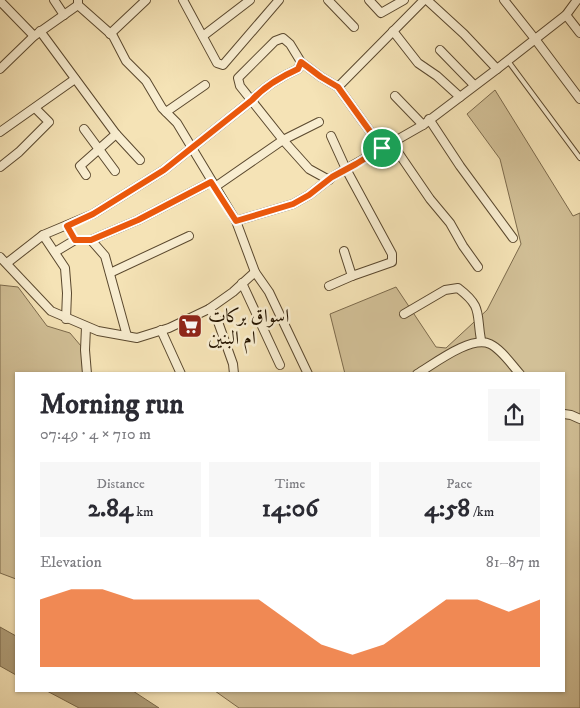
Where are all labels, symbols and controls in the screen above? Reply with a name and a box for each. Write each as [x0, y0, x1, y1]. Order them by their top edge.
pin [361, 127, 403, 169]
icon: arrive [368, 134, 396, 162]
place label: اسواق بركات ام البنين [208, 305, 289, 354]
supermarket icon: اسواق بركات ام البنين [177, 313, 203, 339]
text: Morning run [40, 387, 184, 422]
button: share [488, 389, 540, 441]
text: 07:49 · 4 × 710 m [40, 424, 151, 444]
text: Distance [97, 475, 145, 493]
text: Time [275, 475, 305, 493]
text: Pace [446, 475, 472, 493]
text: 2.84 [88, 493, 133, 524]
text: 14:06 [262, 493, 318, 524]
text: 4:58 [424, 493, 470, 524]
text: km [133, 503, 154, 521]
text: /km [470, 503, 494, 521]
text: Elevation [40, 552, 102, 572]
text: 81–87 m [486, 552, 540, 572]

